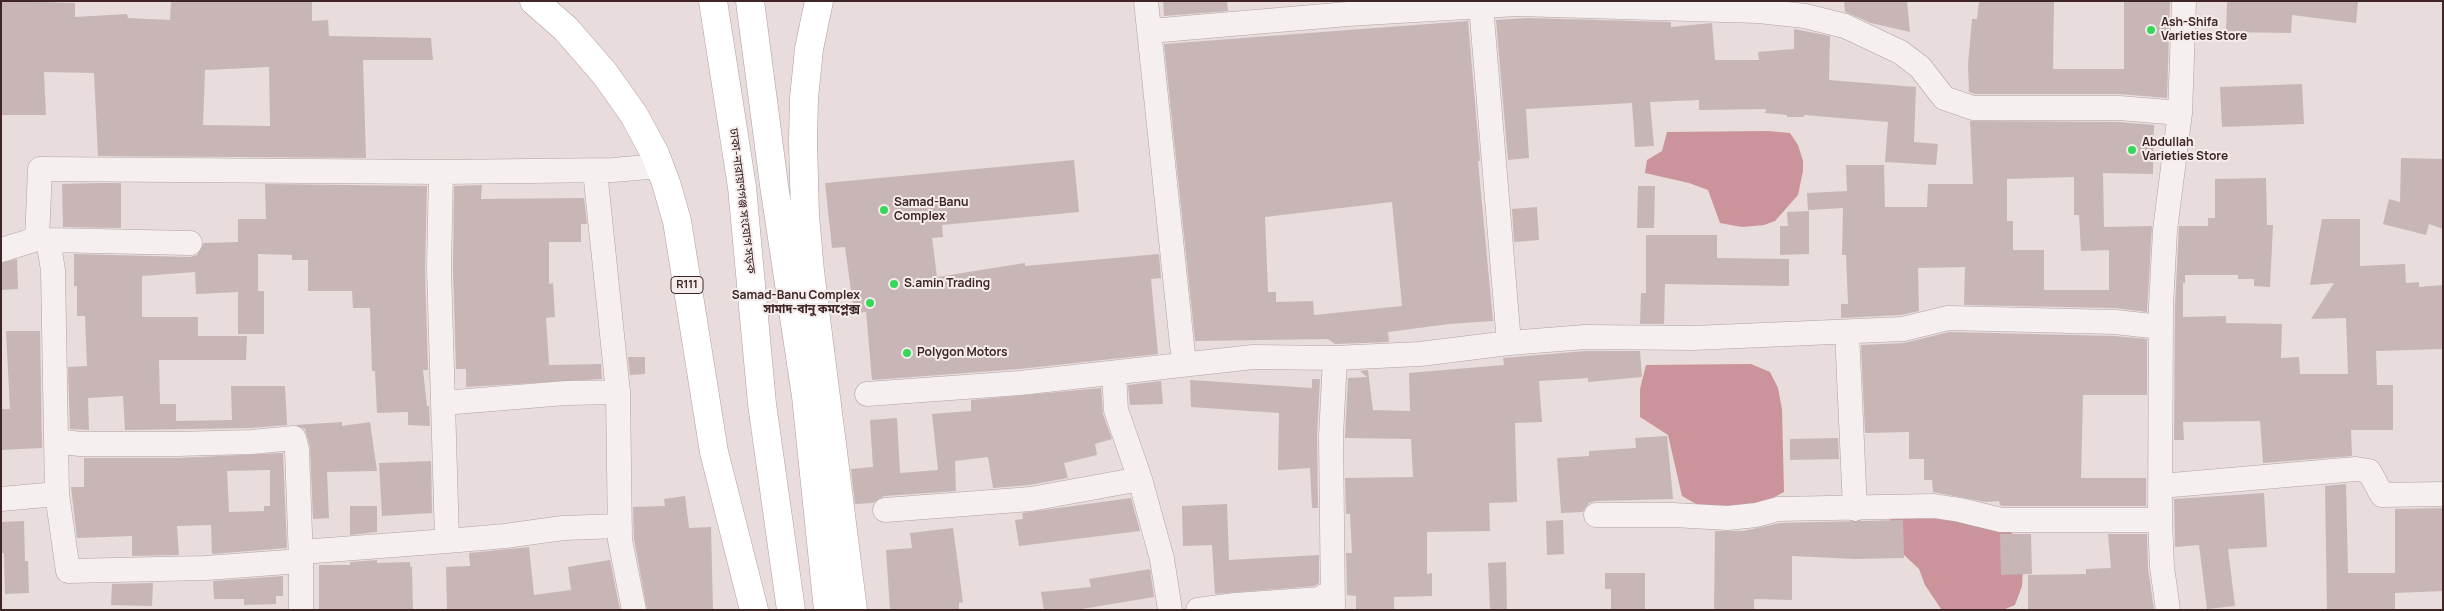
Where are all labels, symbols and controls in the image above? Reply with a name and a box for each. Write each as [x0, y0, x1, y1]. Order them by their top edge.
place label: Ash-Shifa Varieties Store [2161, 16, 2247, 44]
marker: Ash-Shifa Varieties Store [2145, 24, 2157, 36]
street label: ঢাকা-নারায়ণগঞ্জ সংযোগ সড়ক [726, 128, 758, 274]
place label: Abdullah Varieties Store [2142, 136, 2228, 164]
marker: Abdullah Varieties Store [2126, 144, 2138, 156]
place label: Samad-Banu Complex [894, 196, 968, 224]
marker: Samad-Banu Complex [878, 204, 890, 216]
road number: R111 [671, 276, 703, 294]
place label: S.amin Trading [904, 277, 990, 291]
marker: S.amin Trading [888, 278, 900, 290]
place label: Samad-Banu Complex সামাদ-বানু কমপ্লেক্স [732, 289, 860, 317]
marker: Samad-Banu Complex সামাদ-বানু কমপ্লেক্স [864, 297, 876, 309]
place label: Polygon Motors [917, 346, 1008, 360]
marker: Polygon Motors [901, 347, 913, 359]

